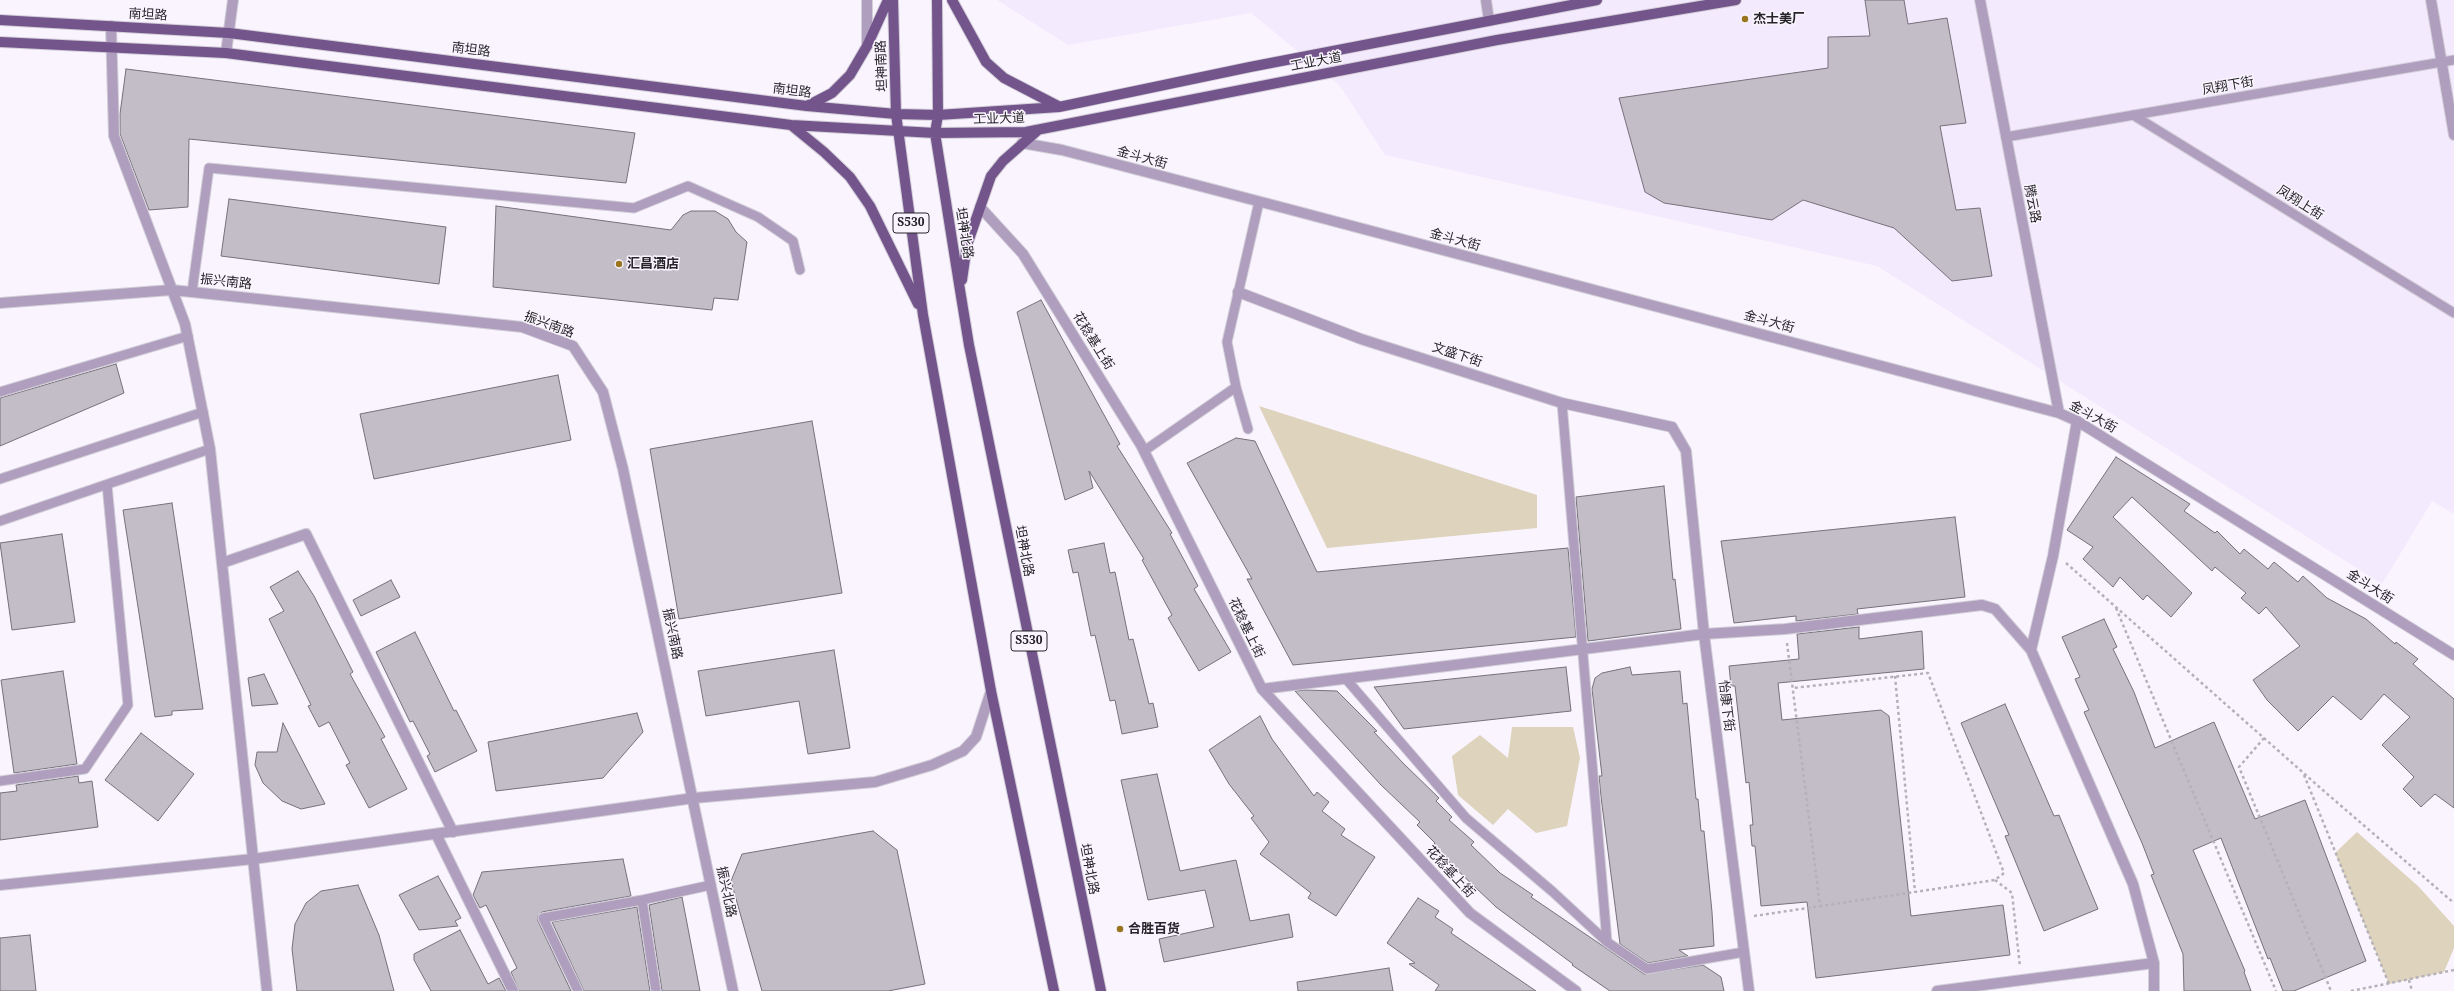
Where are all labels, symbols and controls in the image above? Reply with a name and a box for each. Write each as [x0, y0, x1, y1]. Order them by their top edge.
street label: 南坦路 [128, 6, 168, 24]
place label: 杰士美厂 [1753, 11, 1805, 27]
marker: 杰士美厂 [1740, 14, 1750, 24]
street label: 南坦路 [451, 40, 491, 60]
street label: 坦神南路 [873, 40, 891, 92]
street label: 工业大道 [1289, 49, 1343, 75]
street label: 凤翔下街 [2201, 74, 2255, 98]
street label: 南坦路 [772, 81, 812, 101]
street label: 工业大道 [973, 110, 1025, 128]
street label: 金斗大街 [1115, 144, 1169, 172]
street label: 腾云路 [2021, 183, 2043, 225]
street label: 凤翔上街 [2274, 183, 2326, 223]
street label: 坦神北路 [952, 206, 976, 260]
road number: S530 [893, 213, 929, 233]
street label: 金斗大街 [1428, 226, 1482, 254]
place label: 汇昌酒店 [627, 256, 679, 272]
marker: 汇昌酒店 [614, 259, 624, 269]
street label: 振兴南路 [199, 272, 253, 292]
street label: 金斗大街 [1742, 308, 1796, 336]
street label: 振兴南路 [522, 309, 576, 341]
street label: 花稔基上街 [1069, 309, 1117, 373]
street label: 文盛下街 [1430, 340, 1484, 370]
street label: 金斗大街 [2066, 398, 2120, 436]
street label: 坦神北路 [1011, 524, 1037, 578]
street label: 金斗大街 [2344, 567, 2396, 607]
street label: 花稔基上街 [1225, 595, 1267, 661]
street label: 振兴南路 [659, 607, 685, 661]
road number: S530 [1011, 631, 1047, 651]
street label: 怡康下街 [1715, 679, 1737, 733]
street label: 坦神北路 [1076, 842, 1102, 896]
street label: 花稔基上街 [1422, 843, 1478, 901]
street label: 振兴北路 [713, 865, 739, 919]
place label: 合胜百货 [1128, 921, 1180, 937]
marker: 合胜百货 [1115, 924, 1125, 934]

